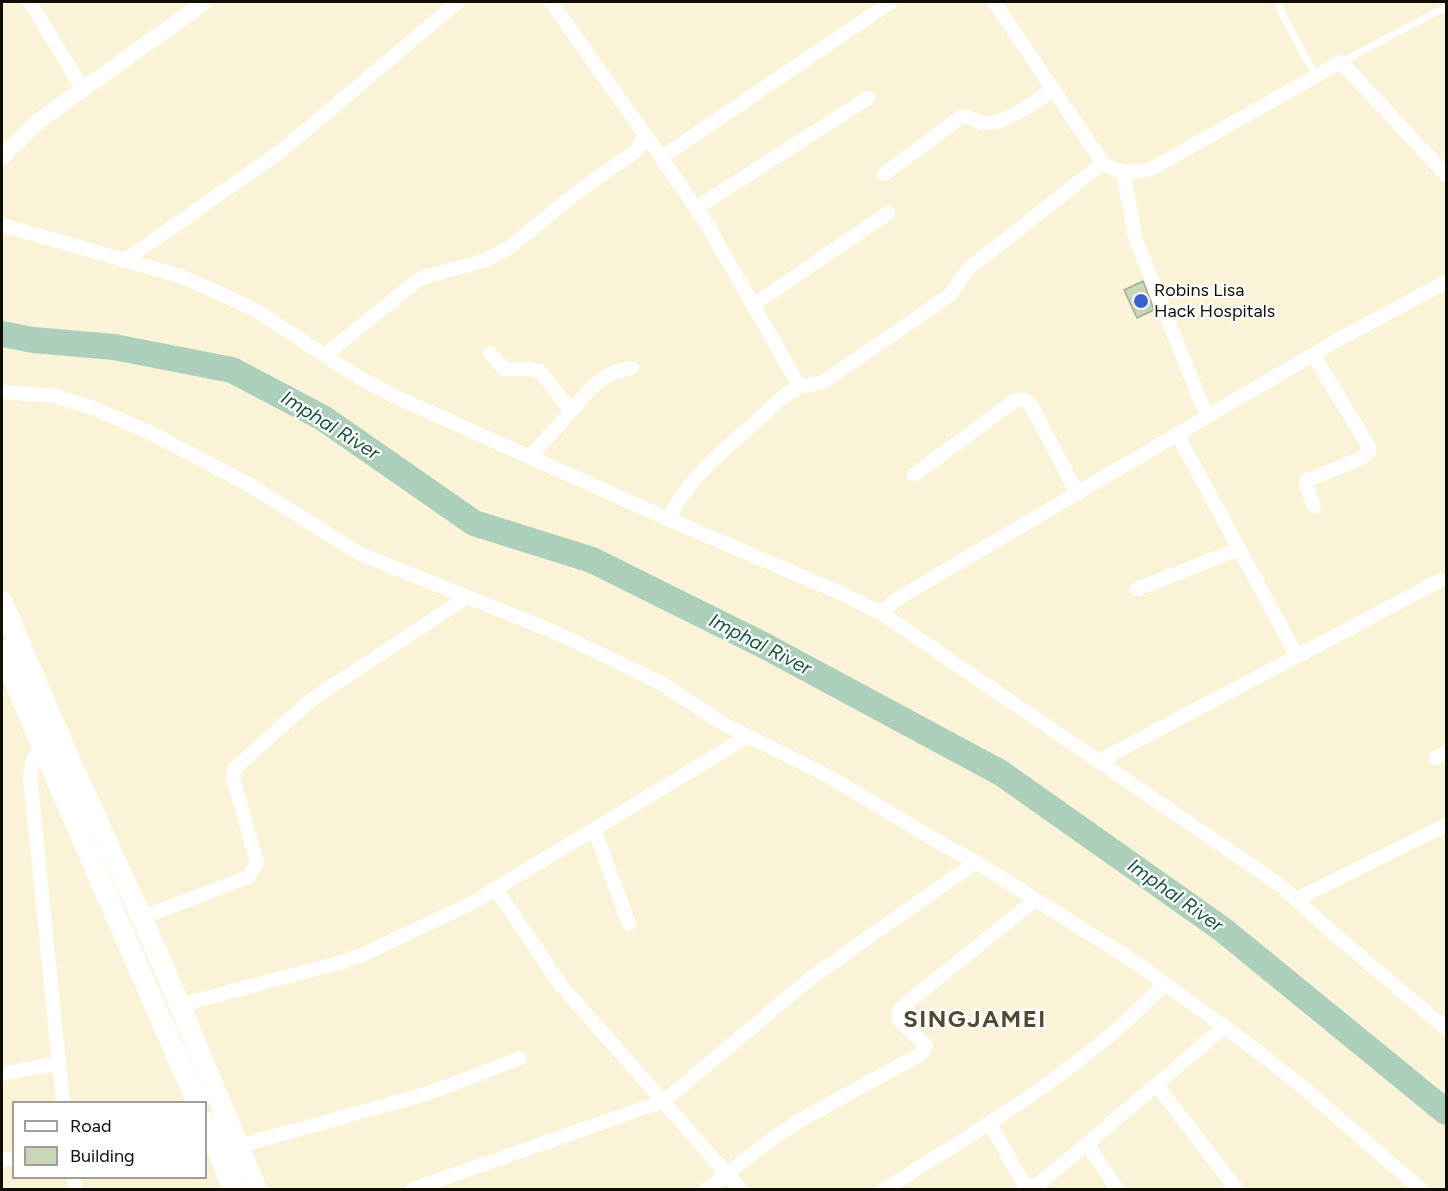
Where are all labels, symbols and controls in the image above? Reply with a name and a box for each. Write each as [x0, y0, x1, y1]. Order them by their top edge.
place label: Robins Lisa Hack Hospitals [1154, 280, 1275, 322]
marker: Robins Lisa Hack Hospitals [1132, 292, 1150, 310]
water label: Imphal River [276, 386, 384, 466]
water label: Imphal River [705, 609, 815, 681]
water label: Imphal River [1122, 854, 1228, 938]
district label: SINGJAMEI [903, 1006, 1047, 1034]
legend [12, 1101, 207, 1179]
text: Road [70, 1115, 111, 1137]
text: Building [70, 1145, 135, 1167]

